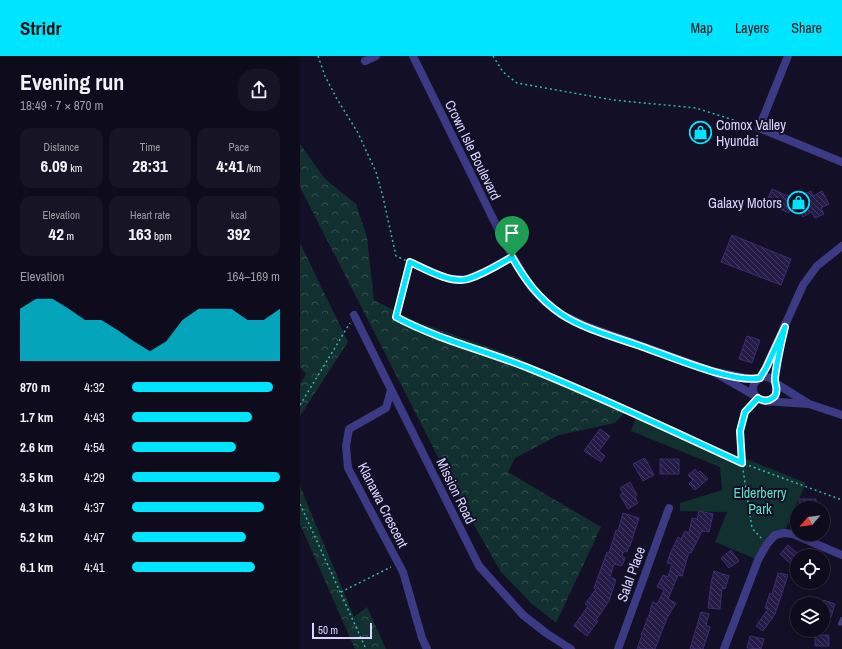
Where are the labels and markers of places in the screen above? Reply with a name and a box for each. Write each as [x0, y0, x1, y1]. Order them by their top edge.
place label: Comox Valley Hyundai [716, 116, 786, 150]
shop icon: Comox Valley Hyundai [688, 120, 714, 146]
shop icon: Galaxy Motors [785, 190, 811, 216]
place label: Galaxy Motors [708, 194, 782, 212]
pin [495, 216, 529, 257]

